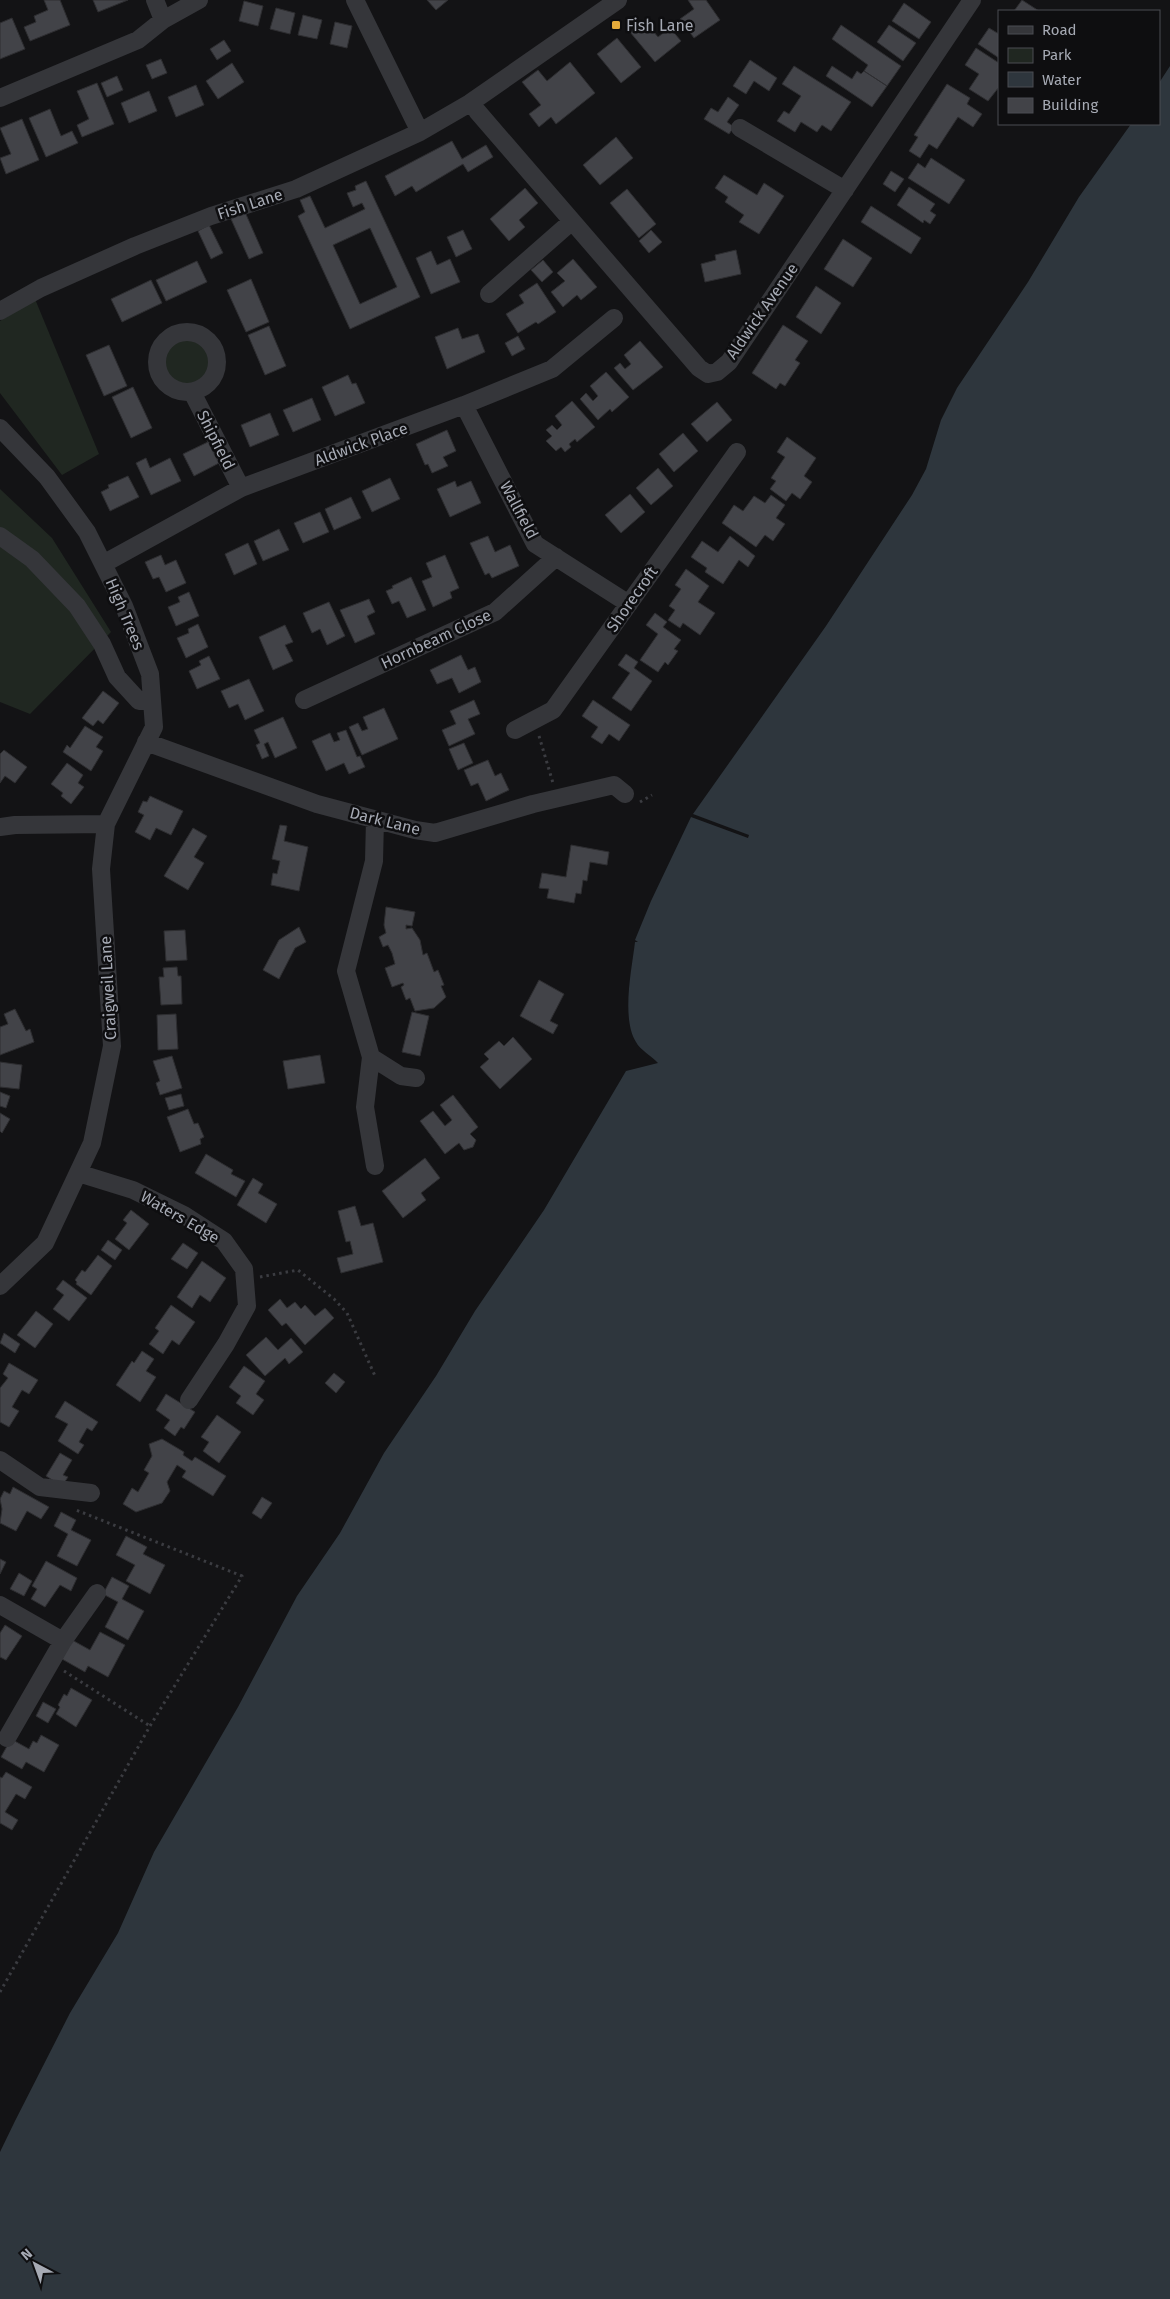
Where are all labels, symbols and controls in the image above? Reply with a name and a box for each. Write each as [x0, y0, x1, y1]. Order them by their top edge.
legend [998, 10, 1160, 125]
place label: Fish Lane [626, 16, 694, 35]
marker: Fish Lane [610, 19, 622, 31]
text: Road [1042, 21, 1077, 39]
text: Park [1042, 46, 1072, 64]
text: Water [1042, 71, 1081, 89]
text: Building [1042, 96, 1098, 114]
street label: Fish Lane [215, 185, 285, 223]
street label: Aldwick Avenue [722, 259, 802, 363]
street label: Shipfield [193, 407, 239, 473]
street label: Aldwick Place [312, 418, 410, 470]
street label: Wallfield [496, 478, 542, 542]
street label: Shorecroft [603, 562, 662, 635]
street label: High Trees [101, 575, 149, 653]
street label: Hornbeam Close [378, 605, 494, 673]
street label: Dark Lane [348, 803, 422, 839]
street label: Craigweil Lane [96, 936, 120, 1040]
street label: Waters Edge [137, 1187, 223, 1247]
north arrow [10, 2239, 60, 2289]
text: N [18, 2245, 36, 2264]

